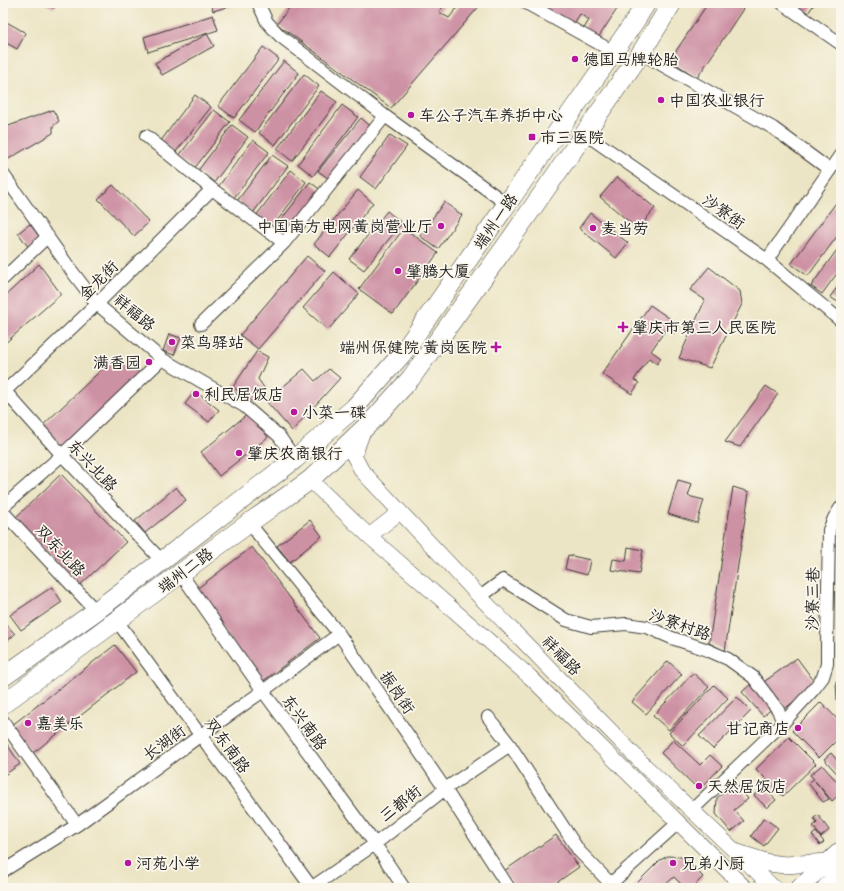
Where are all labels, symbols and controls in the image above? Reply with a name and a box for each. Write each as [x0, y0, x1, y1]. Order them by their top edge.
place label: 德国马牌轮胎 [583, 50, 679, 73]
marker: 德国马牌轮胎 [570, 54, 580, 64]
place label: 中国农业银行 [669, 91, 765, 114]
marker: 中国农业银行 [656, 95, 666, 105]
place label: 车公子汽车养护中心 [419, 106, 563, 129]
marker: 车公子汽车养护中心 [406, 110, 416, 120]
place label: 市三医院 [540, 128, 604, 151]
marker: 市三医院 [527, 132, 537, 142]
street label: 端州一路 [469, 190, 525, 255]
street label: 沙寮街 [696, 190, 749, 236]
place label: 中国南方电网黄岗营业厅 [257, 217, 433, 240]
place label: 麦当劳 [601, 219, 649, 242]
marker: 中国南方电网黄岗营业厅 [436, 221, 446, 231]
marker: 麦当劳 [588, 223, 598, 233]
street label: 金龙街 [75, 257, 125, 307]
place label: 肇腾大厦 [406, 262, 470, 285]
marker: 肇腾大厦 [393, 266, 403, 276]
street label: 祥福路 [108, 290, 159, 338]
place label: 肇庆市第三人民医院 [632, 318, 776, 341]
marker: 肇庆市第三人民医院 [617, 321, 629, 333]
place label: 菜鸟驿站 [180, 333, 244, 356]
marker: 菜鸟驿站 [167, 337, 177, 347]
place label: 端州保健院 黄岗医院 [339, 338, 487, 361]
marker: 端州保健院 黄岗医院 [490, 341, 502, 353]
place label: 满香园 [93, 353, 141, 376]
marker: 满香园 [144, 357, 154, 367]
place label: 利民居饭店 [204, 385, 284, 408]
marker: 利民居饭店 [191, 389, 201, 399]
place label: 小菜一碟 [302, 403, 366, 426]
marker: 小菜一碟 [289, 407, 299, 417]
street label: 东兴北路 [61, 435, 121, 498]
place label: 肇庆农商银行 [247, 444, 343, 467]
marker: 肇庆农商银行 [234, 448, 244, 458]
street label: 双东北路 [29, 520, 89, 583]
street label: 端州二路 [154, 544, 219, 600]
street label: 沙寮三巷 [802, 567, 827, 631]
street label: 沙寮村路 [645, 605, 713, 648]
street label: 祥福路 [535, 631, 585, 682]
street label: 振岗街 [373, 667, 419, 720]
street label: 东兴南路 [275, 691, 331, 756]
place label: 嘉美乐 [36, 714, 84, 737]
street label: 双东南路 [198, 714, 254, 779]
marker: 嘉美乐 [23, 718, 33, 728]
place label: 甘记商店 [726, 719, 790, 742]
street label: 长湖街 [139, 721, 192, 767]
marker: 甘记商店 [793, 723, 803, 733]
place label: 天然居饭店 [707, 777, 787, 800]
street label: 三都街 [376, 781, 428, 829]
marker: 天然居饭店 [694, 781, 704, 791]
place label: 河苑小学 [136, 854, 200, 877]
place label: 兄弟小厨 [681, 854, 745, 877]
marker: 河苑小学 [123, 858, 133, 868]
marker: 兄弟小厨 [668, 858, 678, 868]

